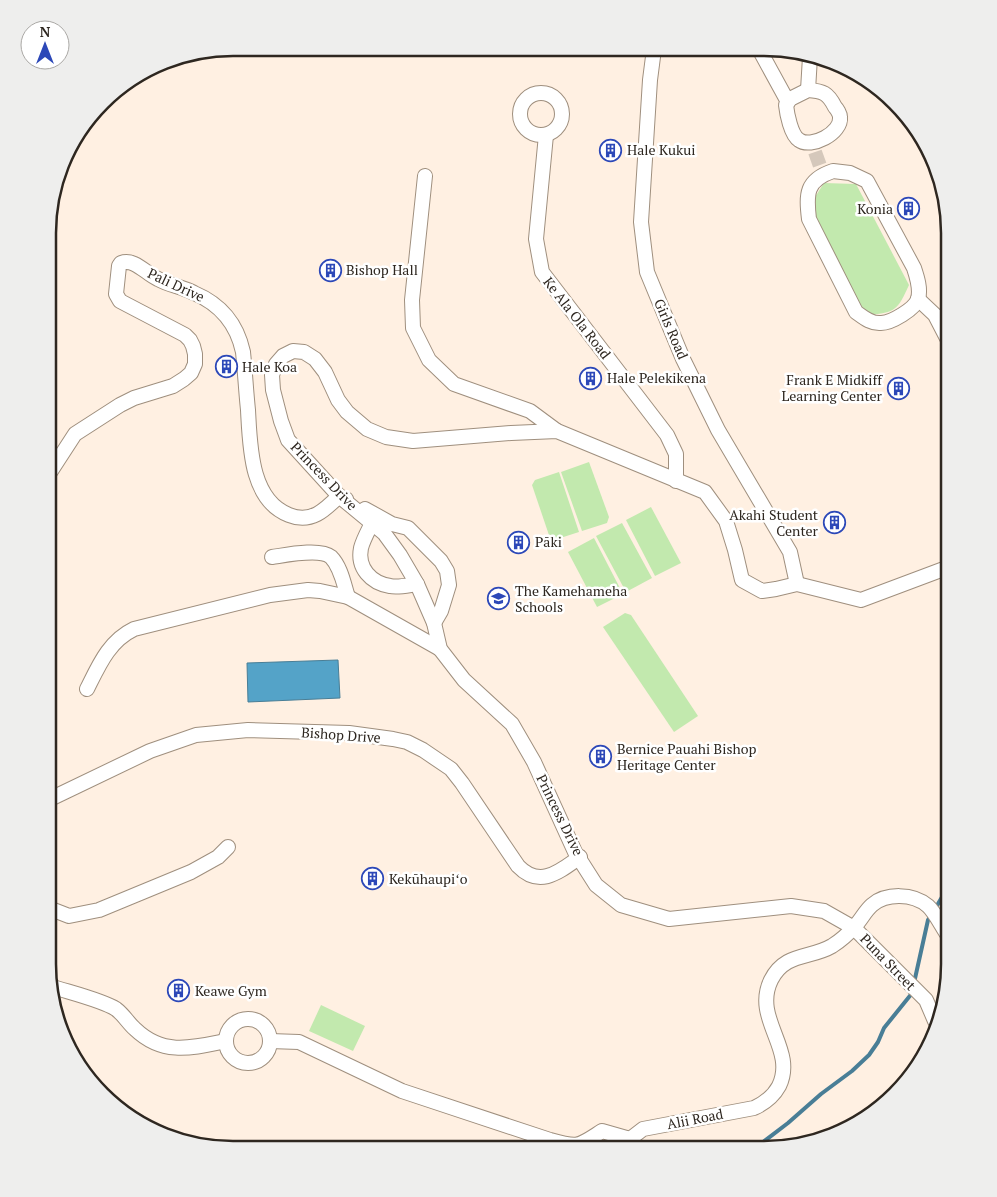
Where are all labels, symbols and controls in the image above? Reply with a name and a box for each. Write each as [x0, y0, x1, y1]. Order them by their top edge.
north arrow [20, 20, 70, 70]
text: N [40, 22, 51, 41]
building icon: Hale Kukui [599, 138, 623, 162]
place label: Hale Kukui [627, 140, 695, 159]
building icon: Konia [897, 197, 921, 221]
place label: Konia [857, 199, 893, 218]
building icon: Bishop Hall [318, 258, 342, 282]
place label: Bishop Hall [346, 260, 418, 279]
street label: Pali Drive [145, 263, 208, 306]
street label: Ke Ala Ola Road [539, 273, 616, 363]
street label: Girls Road [650, 296, 693, 362]
building icon: Hale Koa [214, 355, 238, 379]
place label: Hale Koa [242, 357, 297, 376]
building icon: Hale Pelekikena [579, 366, 603, 390]
place label: Hale Pelekikena [607, 368, 706, 387]
place label: Frank E Midkiff Learning Center [782, 370, 883, 405]
building icon: Frank E Midkiff Learning Center [886, 376, 910, 400]
street label: Princess Drive [287, 437, 362, 514]
place label: Akahi Student Center [729, 505, 819, 540]
building icon: Akahi Student Center [822, 511, 846, 535]
building icon: Pāki [507, 530, 531, 554]
place label: Pāki [535, 532, 562, 551]
place label: The Kamehameha Schools [515, 581, 627, 616]
school or university icon: The Kamehameha Schools [487, 587, 511, 611]
street label: Bishop Drive [301, 722, 381, 747]
place label: Bernice Pauahi Bishop Heritage Center [617, 739, 756, 774]
building icon: Bernice Pauahi Bishop Heritage Center [589, 745, 613, 769]
street label: Princess Drive [533, 771, 588, 859]
building icon: Kekūhaupiʻo [361, 867, 385, 891]
place label: Kekūhaupiʻo [389, 869, 468, 888]
street label: Puna Street [856, 929, 921, 995]
building icon: Keawe Gym [167, 979, 191, 1003]
place label: Keawe Gym [195, 981, 267, 1000]
street label: Alii Road [665, 1104, 725, 1133]

